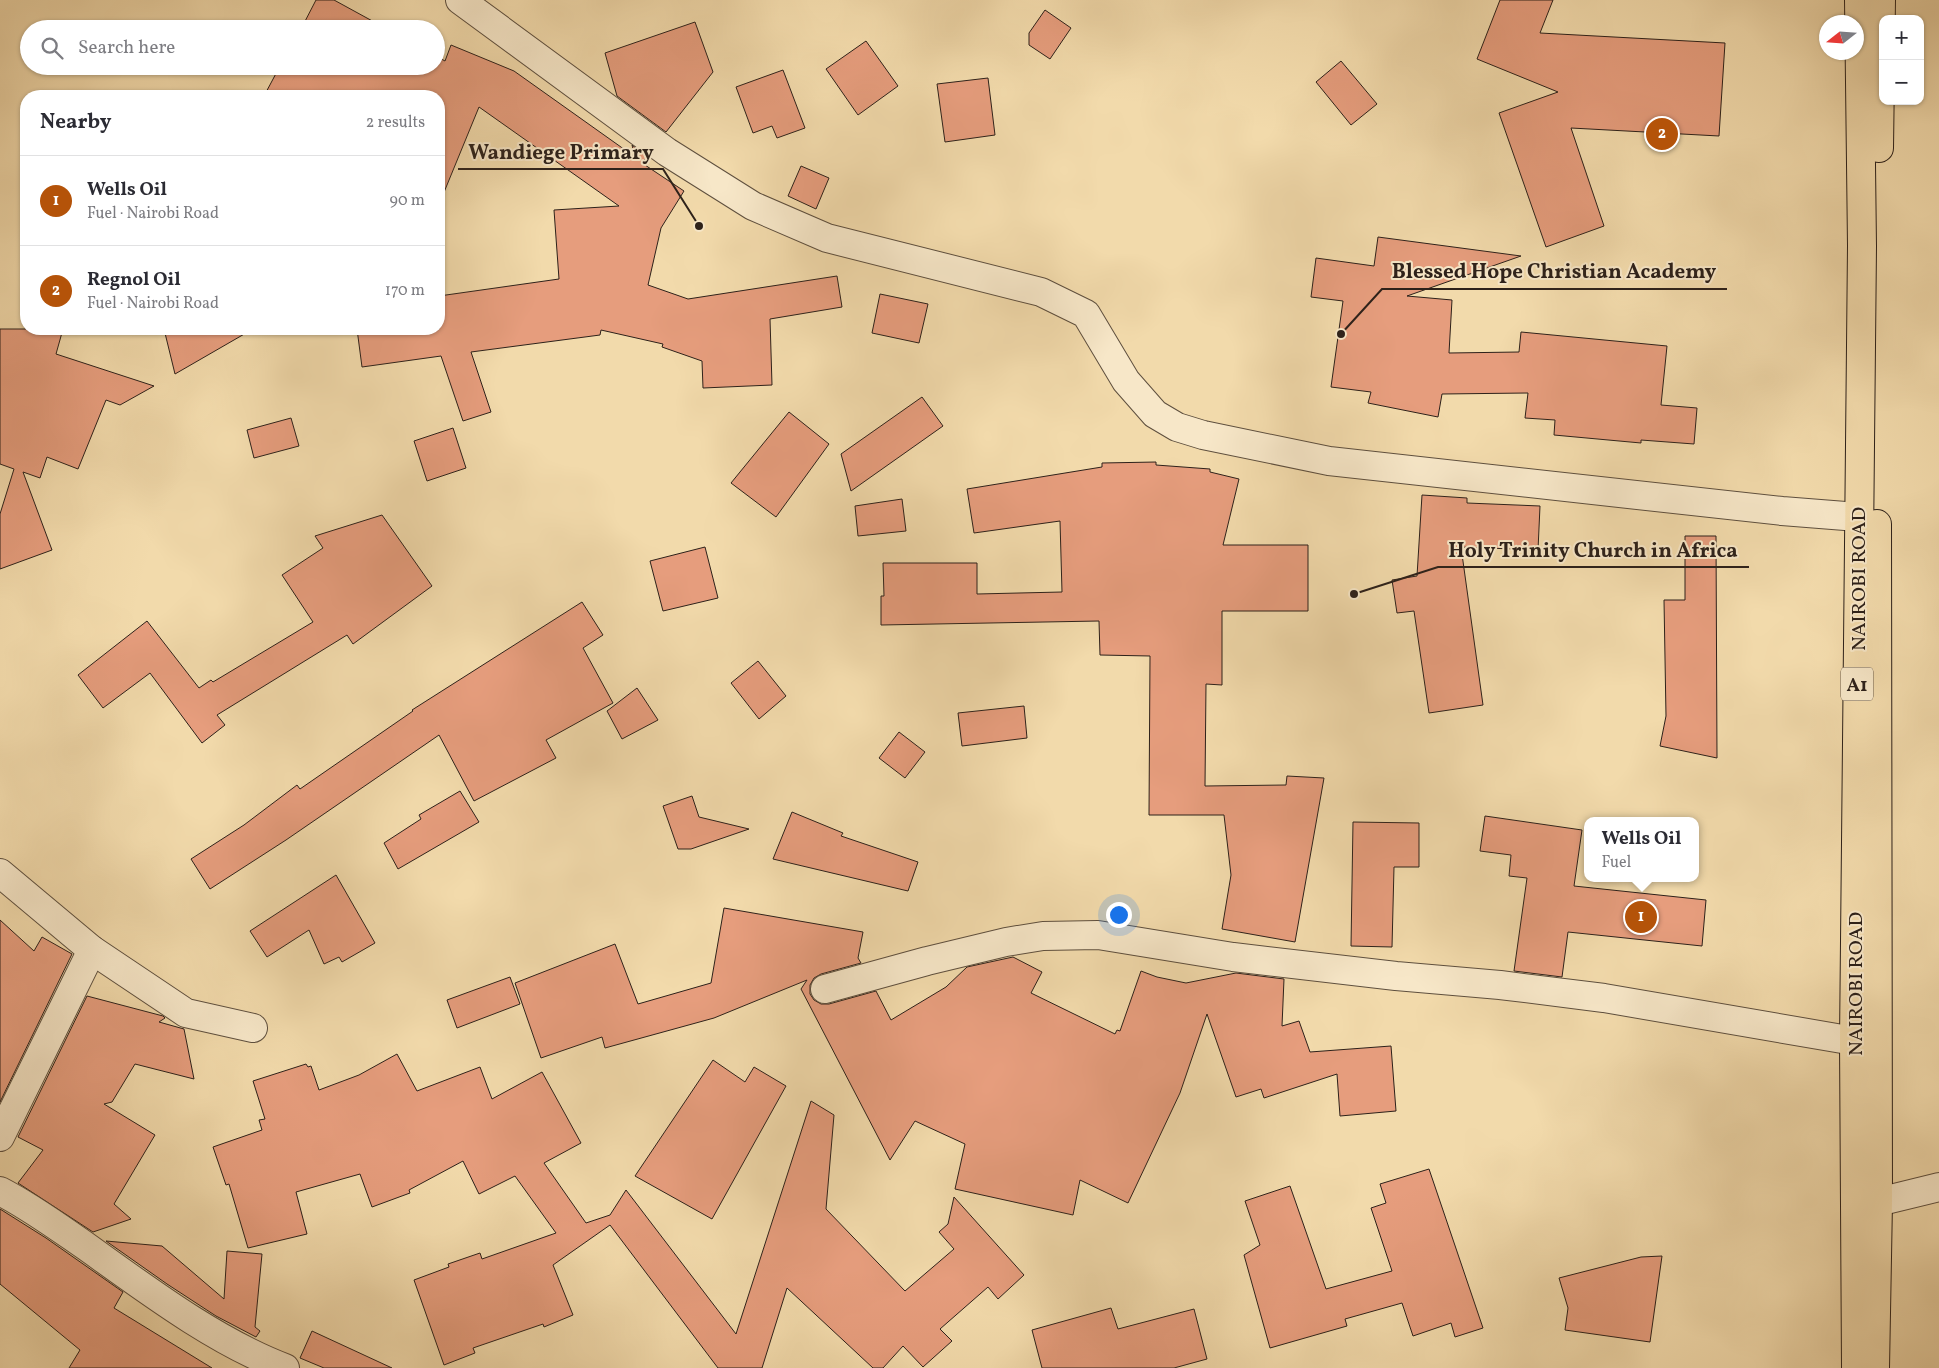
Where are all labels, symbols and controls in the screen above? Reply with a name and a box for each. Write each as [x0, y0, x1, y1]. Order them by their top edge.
north arrow [1819, 15, 1864, 60]
map controls [1879, 15, 1924, 105]
button: + [1879, 15, 1924, 60]
search box [20, 20, 445, 75]
icon: search [38, 34, 66, 62]
text: Search here [78, 35, 175, 61]
button: − [1879, 60, 1924, 105]
text: Nearby [40, 108, 111, 137]
text: 2 results [366, 112, 425, 134]
pin: 2 [1646, 115, 1678, 153]
callout: Wandiege Primary [458, 133, 663, 169]
text: Wandiege Primary [468, 139, 654, 168]
text: Wells Oil [87, 177, 167, 203]
text: 1 [53, 190, 59, 212]
text: 90 m [389, 190, 425, 212]
text: Fuel · Nairobi Road [87, 203, 219, 225]
callout: Blessed Hope Christian Academy [1382, 253, 1727, 289]
text: Blessed Hope Christian Academy [1392, 258, 1717, 287]
text: Regnol Oil [87, 267, 181, 293]
text: 2 [52, 280, 60, 302]
text: 170 m [385, 280, 425, 302]
text: Fuel · Nairobi Road [87, 293, 219, 315]
street label: NAIROBI ROAD [1846, 507, 1874, 651]
callout: Holy Trinity Church in Africa [1438, 531, 1749, 567]
text: Holy Trinity Church in Africa [1448, 537, 1738, 566]
road number: A1 [1841, 668, 1873, 701]
popup [1584, 817, 1699, 882]
text: Wells Oil [1602, 826, 1681, 852]
text: Fuel [1602, 852, 1631, 874]
pin: 1 [1625, 898, 1657, 936]
your location [1106, 902, 1132, 928]
street label: NAIROBI ROAD [1843, 912, 1871, 1056]

